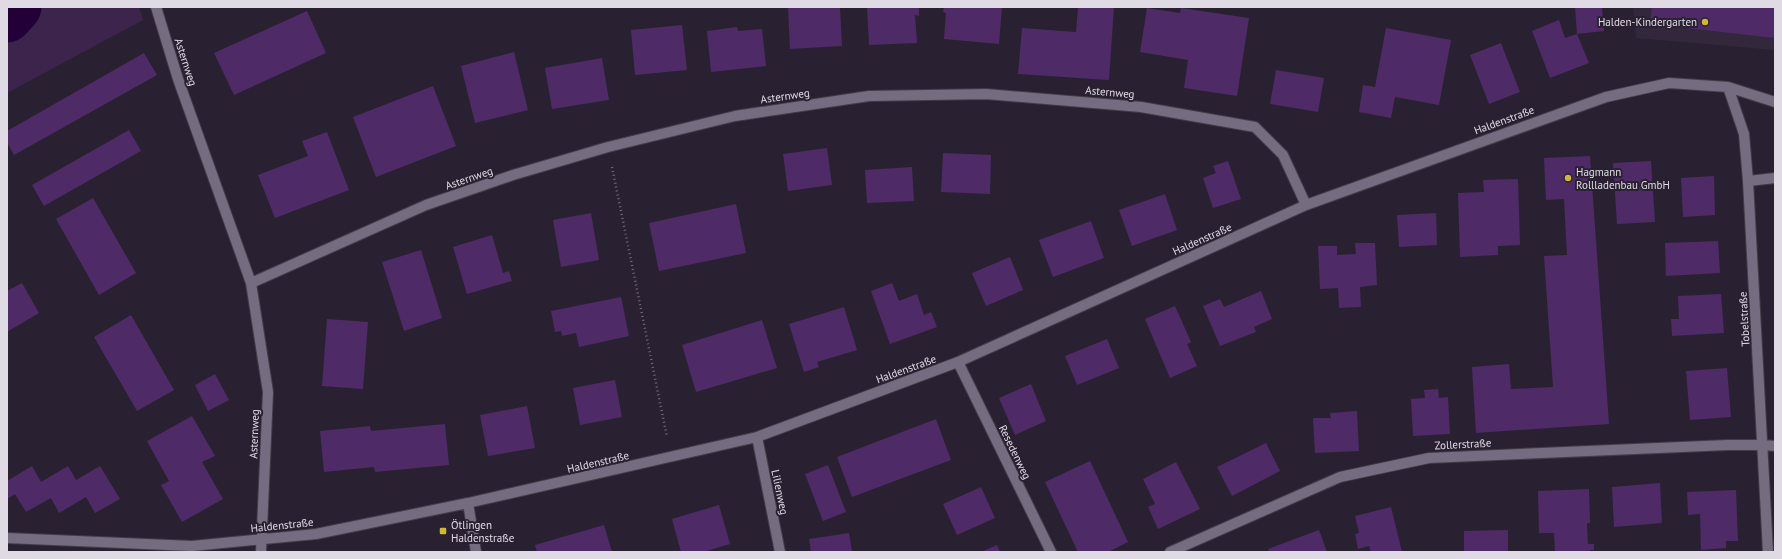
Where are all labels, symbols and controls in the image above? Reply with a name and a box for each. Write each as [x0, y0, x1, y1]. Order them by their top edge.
place label: Halden-Kindergarten [1598, 15, 1697, 29]
marker: Halden-Kindergarten [1700, 17, 1710, 27]
street label: Asternweg [172, 36, 200, 88]
street label: Asternweg [1085, 83, 1135, 101]
street label: Asternweg [760, 86, 811, 106]
street label: Haldenstraße [1472, 102, 1536, 137]
street label: Asternweg [443, 163, 495, 193]
place label: Hagmann Rollladenbau GmbH [1576, 165, 1670, 192]
marker: Hagmann Rollladenbau GmbH [1563, 173, 1573, 183]
street label: Haldenstraße [1170, 220, 1234, 258]
street label: Tobelstraße [1736, 291, 1752, 347]
street label: Haldenstraße [874, 351, 938, 386]
street label: Asternweg [246, 409, 262, 459]
street label: Resedenweg [996, 423, 1034, 482]
street label: Zollerstraße [1434, 436, 1492, 452]
street label: Haldenstraße [566, 448, 631, 476]
street label: Lilienweg [768, 468, 792, 516]
street label: Haldenstraße [250, 515, 315, 535]
place label: Ötlingen Haldenstraße [451, 518, 515, 545]
marker: Ötlingen Haldenstraße [438, 526, 448, 536]

